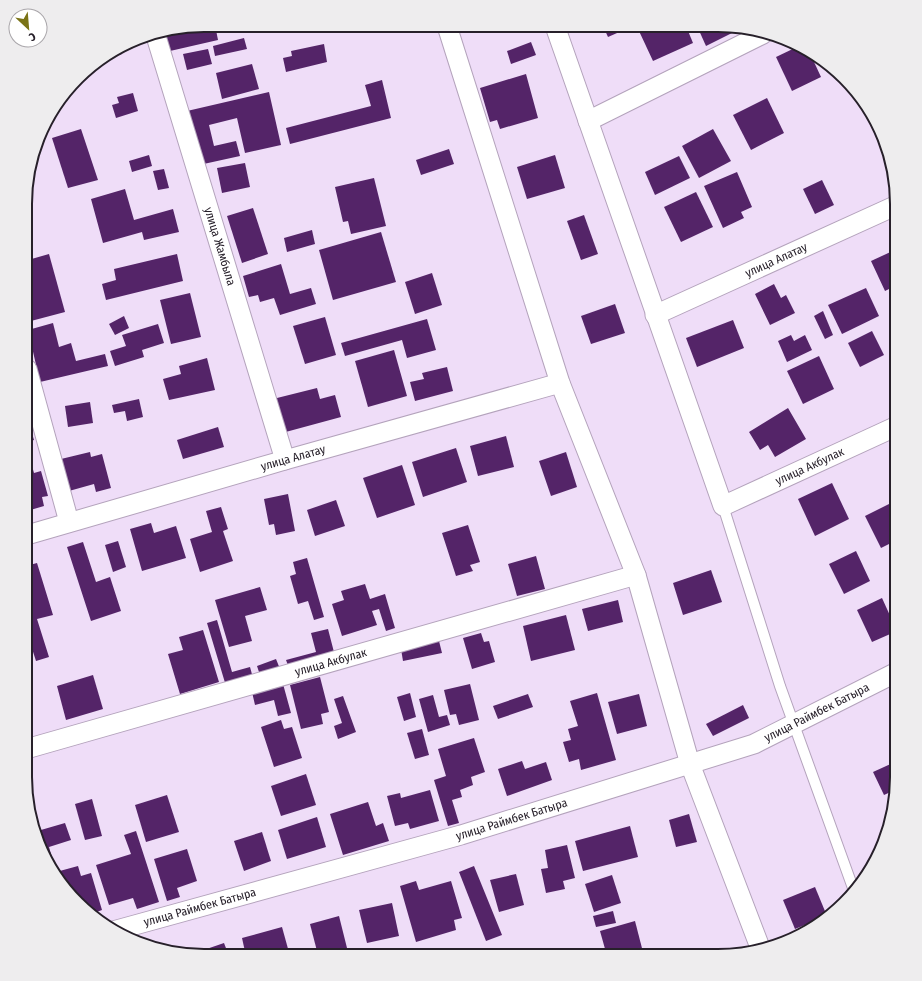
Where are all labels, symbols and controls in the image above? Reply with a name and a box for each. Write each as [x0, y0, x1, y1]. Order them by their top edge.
north arrow [8, 8, 48, 48]
text: С [27, 29, 38, 44]
street label: улица Жамбыла [201, 205, 239, 287]
street label: улица Алатау [743, 240, 810, 280]
street label: улица Алатау [259, 442, 328, 474]
street label: улица Акбулак [773, 444, 847, 488]
street label: улица Акбулак [293, 645, 369, 679]
street label: улица Раймбек Батыра [762, 680, 872, 745]
street label: улица Раймбек Батыра [454, 795, 569, 843]
street label: улица Раймбек Батыра [142, 885, 258, 929]

